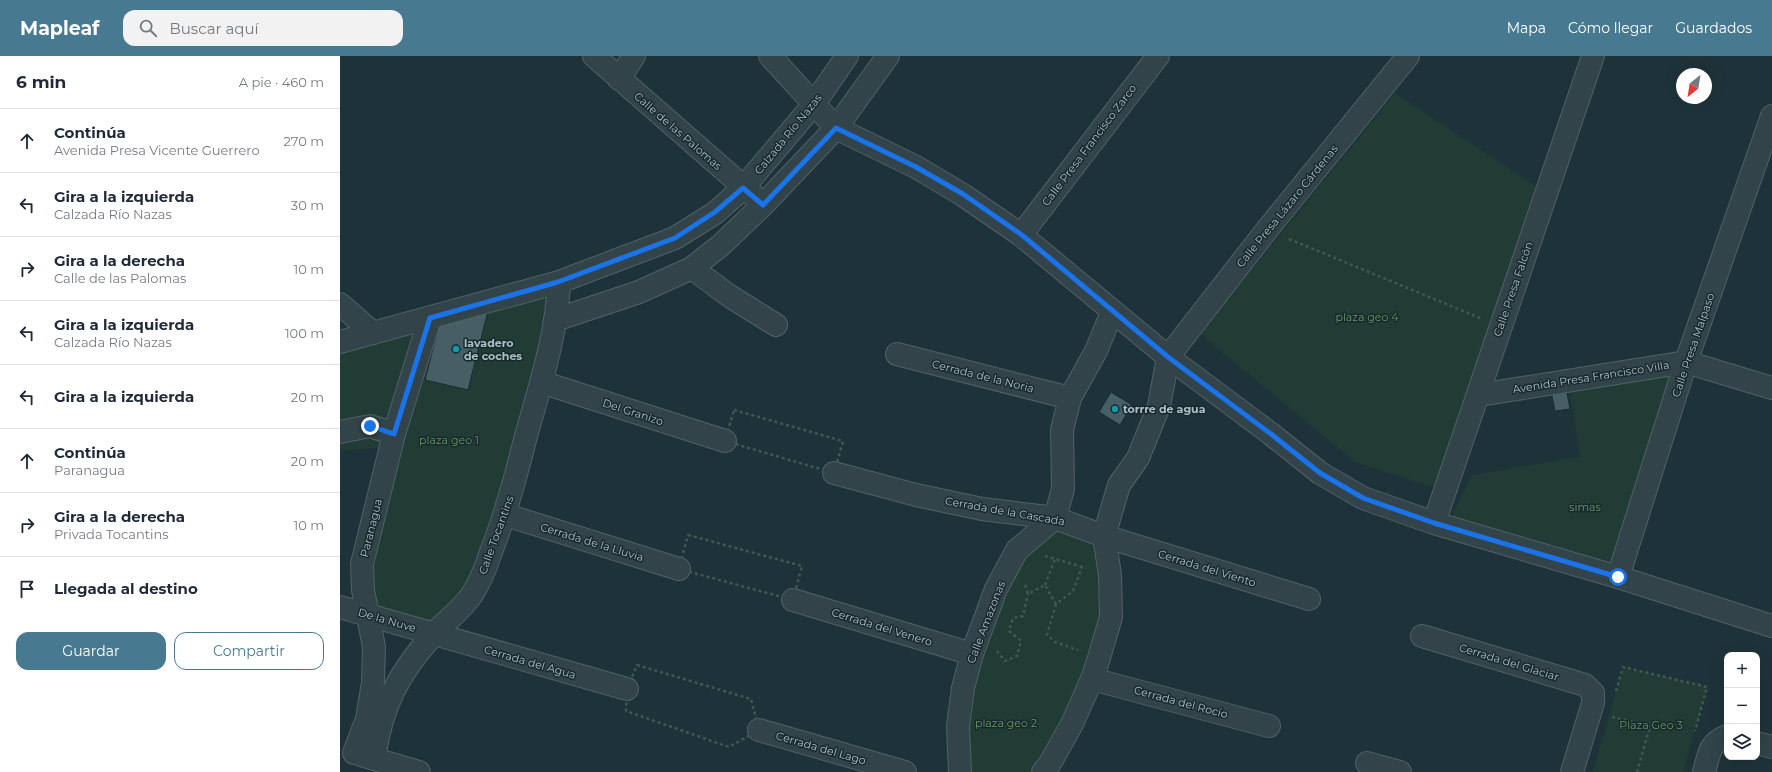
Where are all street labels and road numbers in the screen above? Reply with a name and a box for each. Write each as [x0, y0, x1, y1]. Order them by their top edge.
street label: Calle Presa Francisco Zarco [1039, 81, 1139, 209]
street label: Calle de las Palomas [631, 89, 725, 173]
street label: Calzada Río Nazas [751, 90, 825, 177]
street label: Calle Presa Lázaro Cárdenas [1233, 141, 1341, 270]
street label: Calle Presa Falcón [1490, 240, 1536, 338]
street label: Calle Presa Malpaso [1669, 291, 1717, 399]
street label: Cerrada de la Noria [930, 357, 1036, 395]
street label: Avenida Presa Francisco Villa [1512, 358, 1670, 396]
street label: Del Granizo [601, 396, 665, 428]
street label: Calle Tocantins [475, 493, 517, 576]
street label: Cerrada de la Cascada [944, 494, 1066, 528]
street label: Paranagua [357, 497, 385, 559]
street label: Cerrada de la Lluvia [539, 520, 645, 564]
street label: Cerrada del Viento [1156, 546, 1258, 590]
street label: Calle Amazonas [964, 578, 1008, 665]
street label: De la Nuve [356, 605, 418, 635]
street label: Cerrada del Venero [830, 605, 934, 649]
street label: Cerrada del Glaciar [1457, 640, 1561, 684]
street label: Cerrada del Agua [482, 642, 578, 682]
street label: Cerrada del Rocío [1133, 683, 1230, 721]
street label: Cerrada del Lago [774, 728, 868, 768]

